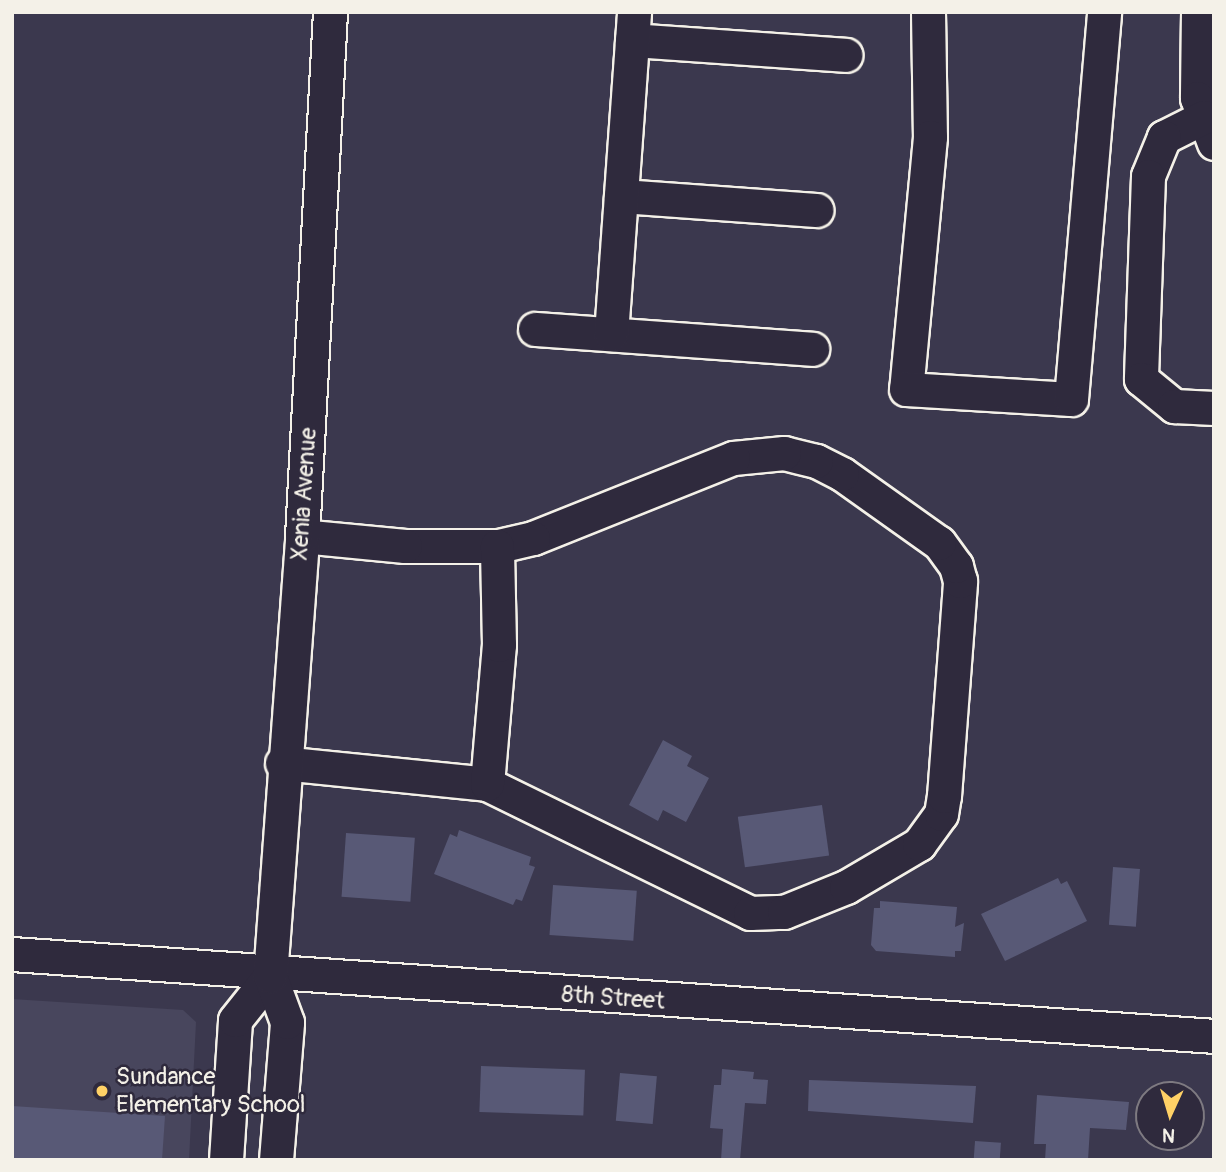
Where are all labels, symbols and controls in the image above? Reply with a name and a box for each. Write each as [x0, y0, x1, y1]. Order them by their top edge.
street label: Xenia Avenue [285, 427, 323, 561]
street label: 8th Street [560, 980, 666, 1016]
place label: Sundance Elementary School [116, 1063, 306, 1119]
north arrow [1135, 1081, 1205, 1151]
marker: Sundance Elementary School [94, 1083, 110, 1099]
text: N [1161, 1123, 1176, 1147]

